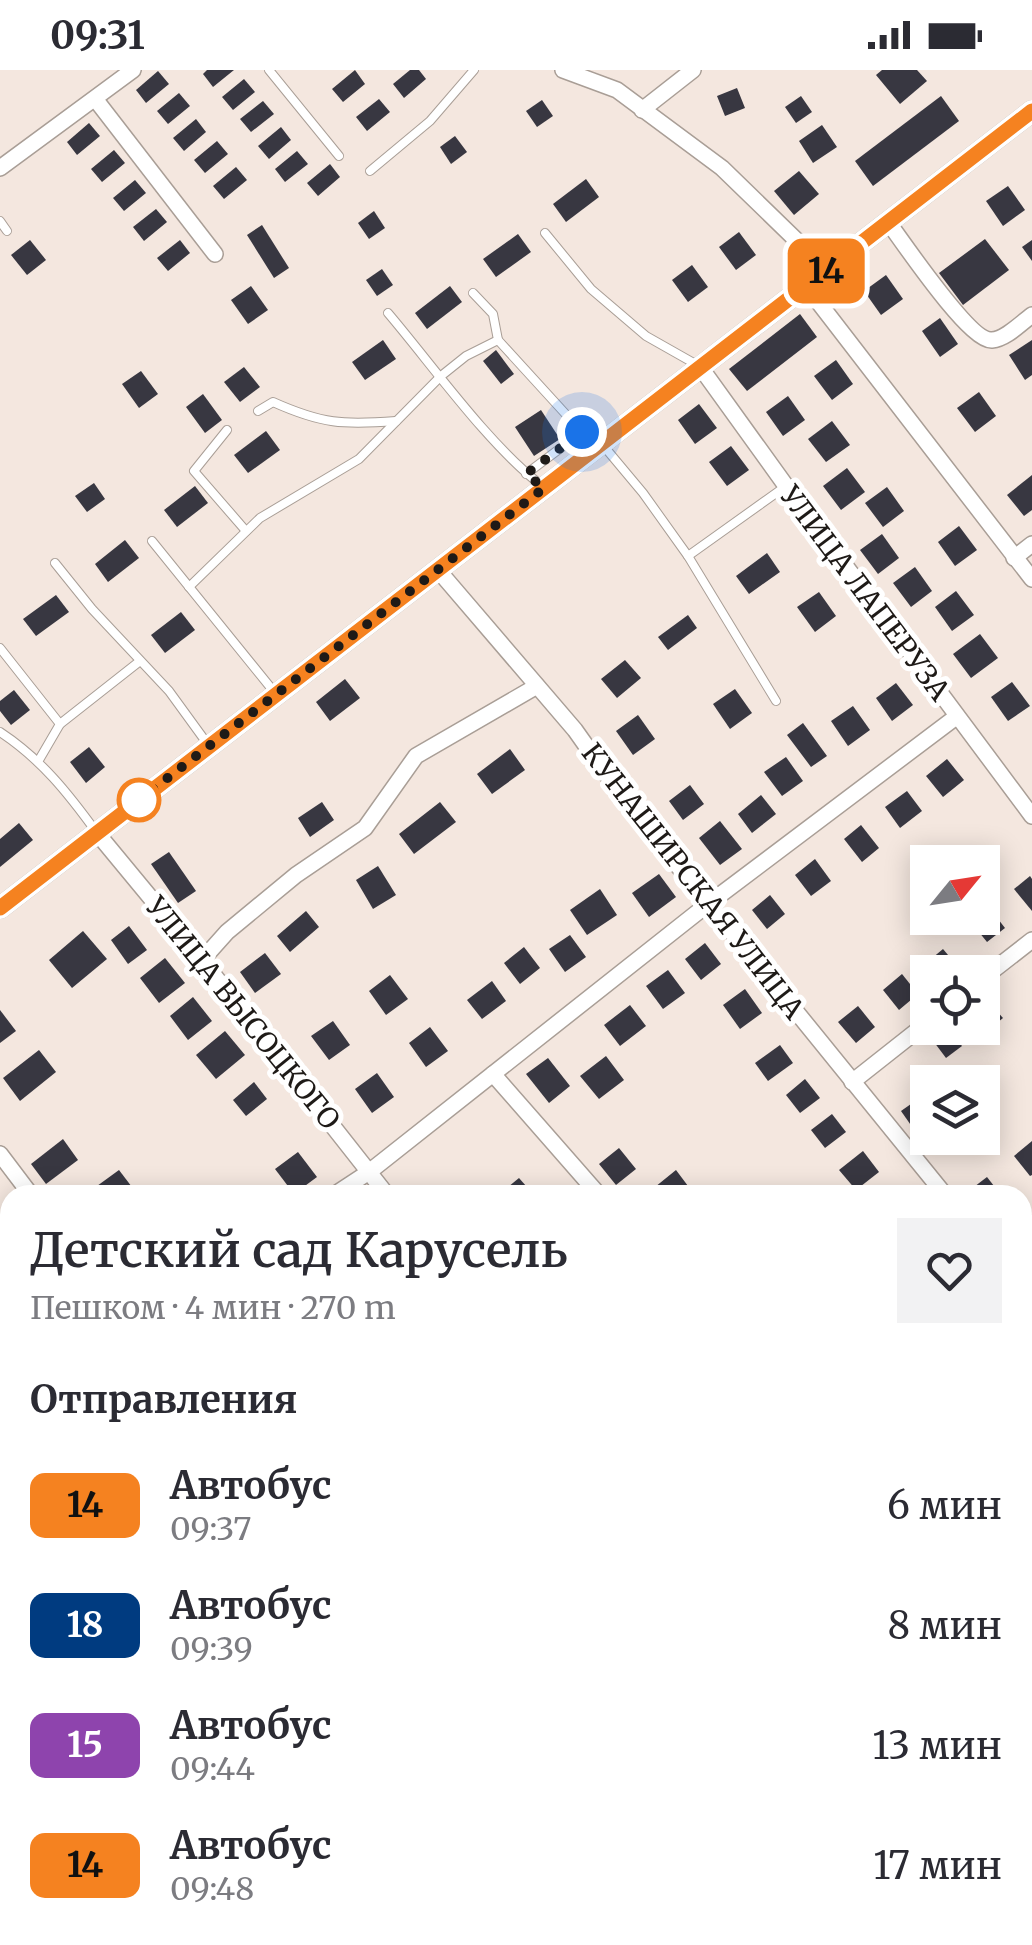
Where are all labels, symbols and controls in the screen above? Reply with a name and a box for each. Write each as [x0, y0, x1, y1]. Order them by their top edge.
text: 09:31 [50, 12, 145, 59]
line badge: 14 [781, 238, 871, 304]
text: 14 [808, 249, 844, 293]
your location [557, 407, 607, 457]
street label: УЛИЦА ЛАПЕРУЗА [772, 477, 958, 708]
street label: КУНАШИРСКАЯ УЛИЦА [574, 736, 812, 1026]
unlabelled marker [118, 779, 160, 821]
north arrow [910, 845, 1000, 935]
map controls [910, 845, 1000, 1155]
street label: УЛИЦА ВЫСОЦКОГО [137, 888, 348, 1137]
button: locate [910, 955, 1000, 1045]
button: layers [910, 1065, 1000, 1155]
button: heart [897, 1218, 1002, 1323]
text: Детский сад Карусель [30, 1220, 568, 1280]
text: Пешком · 4 мин · 270 m [30, 1288, 396, 1328]
text: Отправления [30, 1376, 297, 1423]
text: Автобус [170, 1462, 331, 1509]
text: 6 мин [887, 1482, 1002, 1529]
text: 14 [67, 1483, 103, 1527]
text: 09:37 [170, 1509, 251, 1549]
text: Автобус [170, 1582, 331, 1629]
text: 8 мин [887, 1602, 1002, 1649]
text: 18 [67, 1603, 103, 1647]
text: 09:39 [170, 1629, 253, 1669]
text: Автобус [170, 1702, 331, 1749]
text: 13 мин [872, 1722, 1002, 1769]
text: 15 [67, 1723, 103, 1767]
text: 09:44 [170, 1749, 255, 1789]
text: Автобус [170, 1822, 331, 1869]
text: 17 мин [873, 1842, 1002, 1889]
text: 14 [67, 1843, 103, 1887]
text: 09:48 [170, 1869, 254, 1909]

